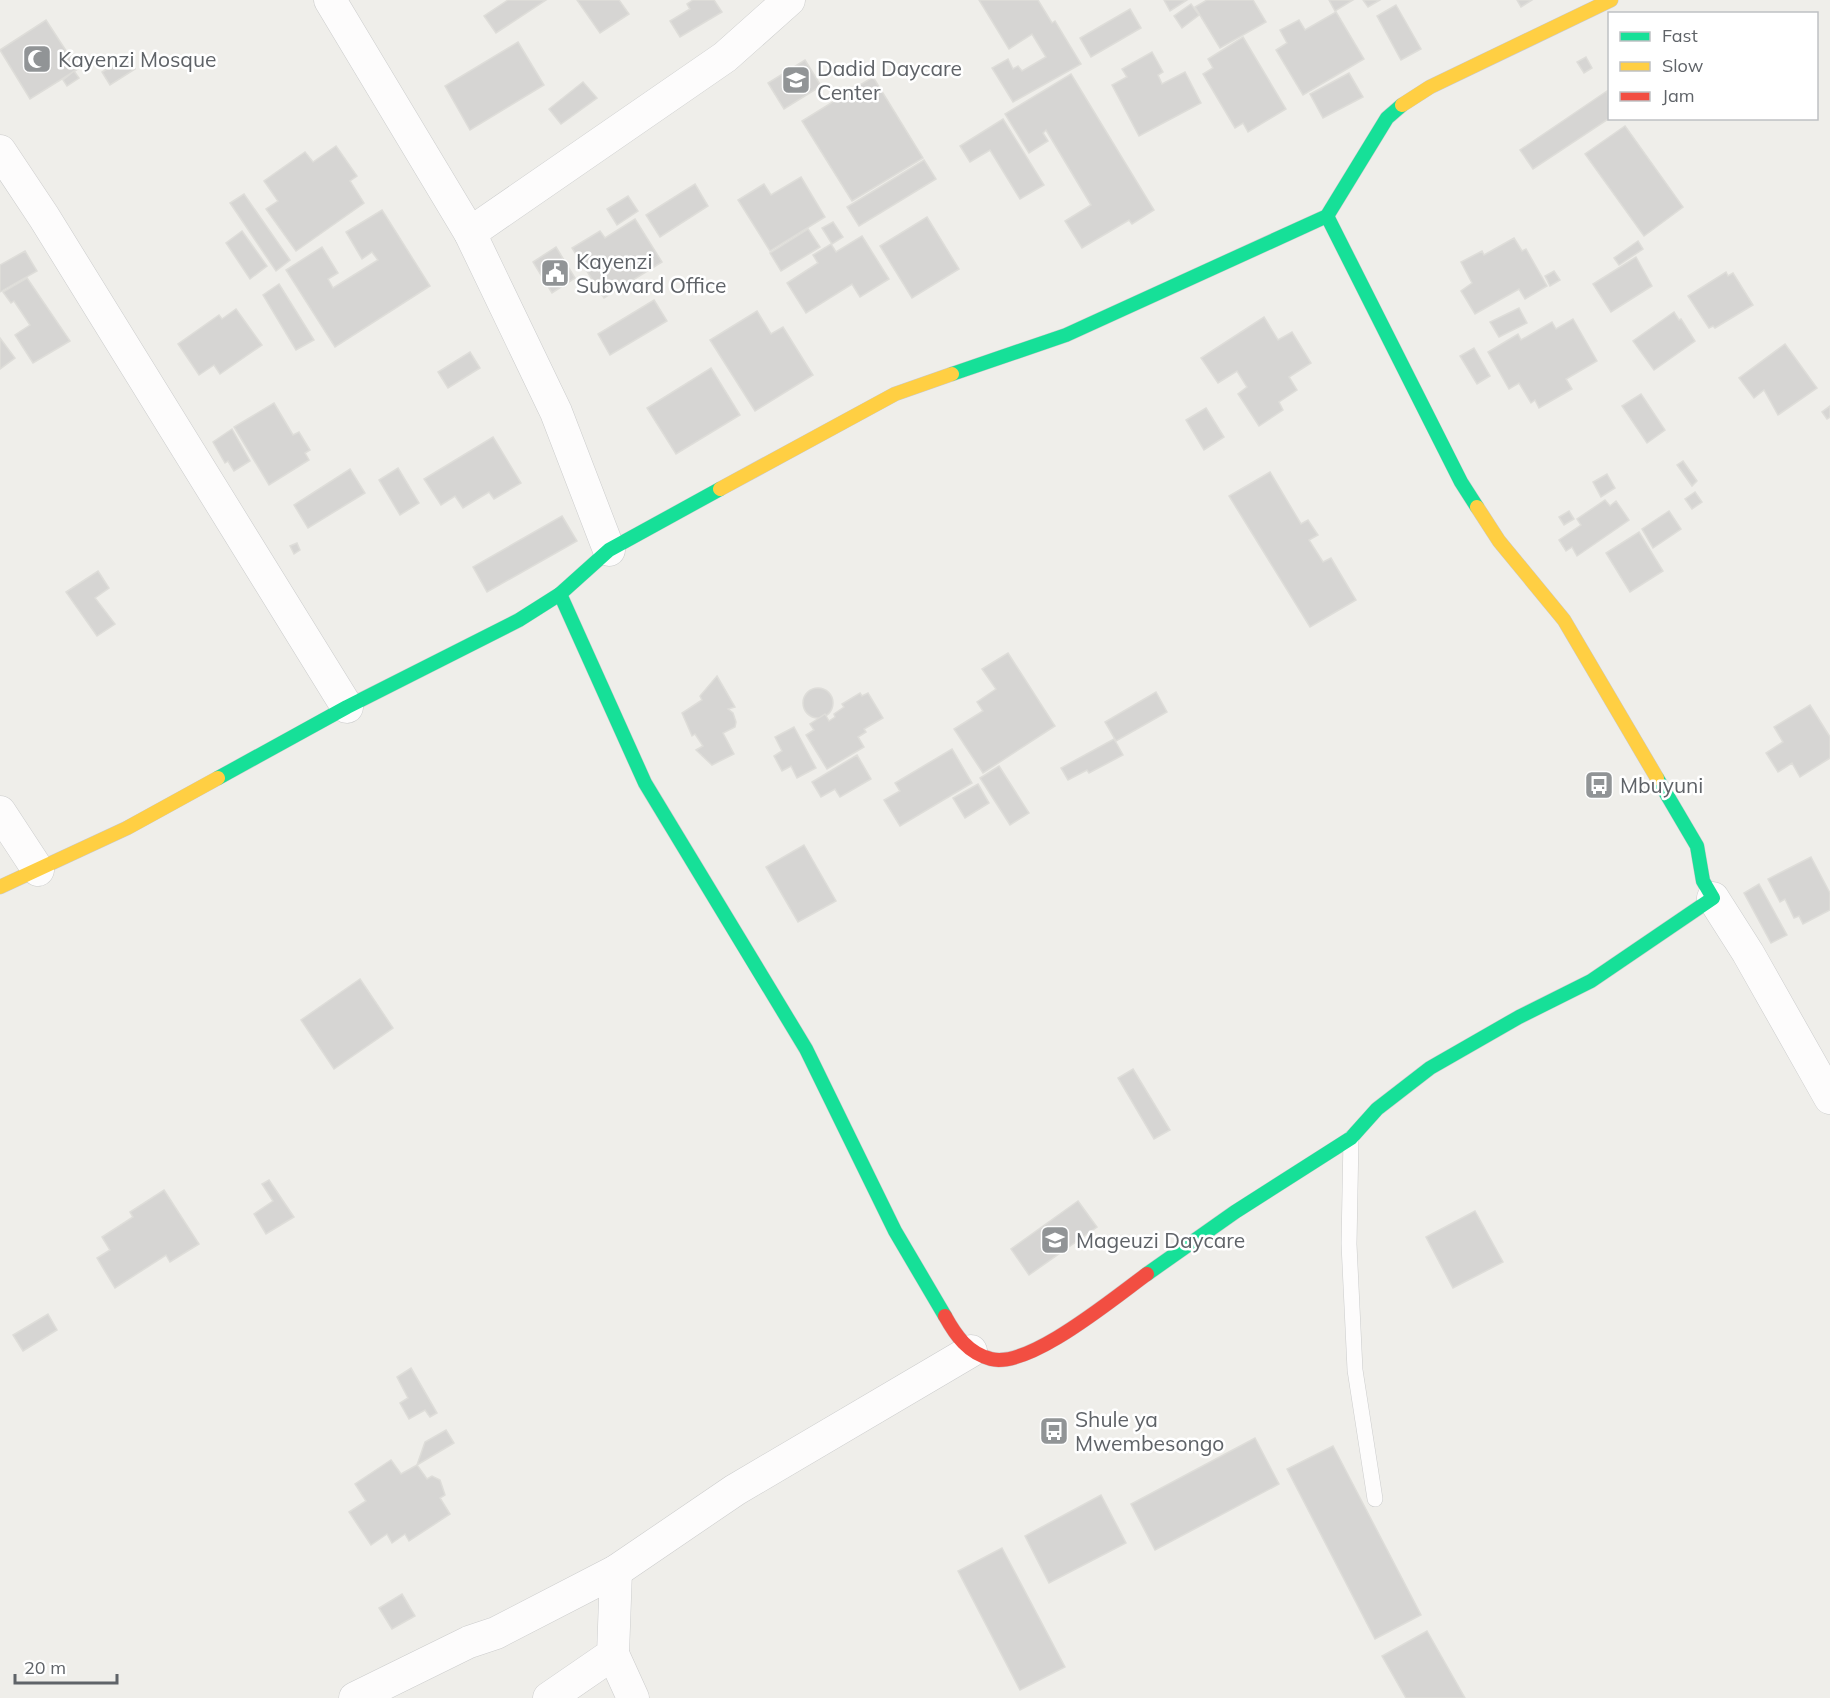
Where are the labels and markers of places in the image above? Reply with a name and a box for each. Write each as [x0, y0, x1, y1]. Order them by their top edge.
mosque icon: Kayenzi Mosque [21, 43, 53, 75]
place label: Kayenzi Mosque [58, 46, 216, 72]
place label: Dadid Daycare Center [817, 55, 962, 105]
school or university icon: Dadid Daycare Center [780, 64, 812, 96]
place label: Kayenzi Subward Office [576, 248, 727, 298]
public building icon: Kayenzi Subward Office [539, 257, 571, 289]
bus stop icon: Mbuyuni [1583, 769, 1615, 801]
place label: Mbuyuni [1620, 772, 1703, 798]
school or university icon: Mageuzi Daycare [1039, 1224, 1071, 1256]
place label: Mageuzi Daycare [1076, 1227, 1245, 1253]
place label: Shule ya Mwembesongo [1075, 1406, 1224, 1456]
bus stop icon: Shule ya Mwembesongo [1038, 1415, 1070, 1447]

